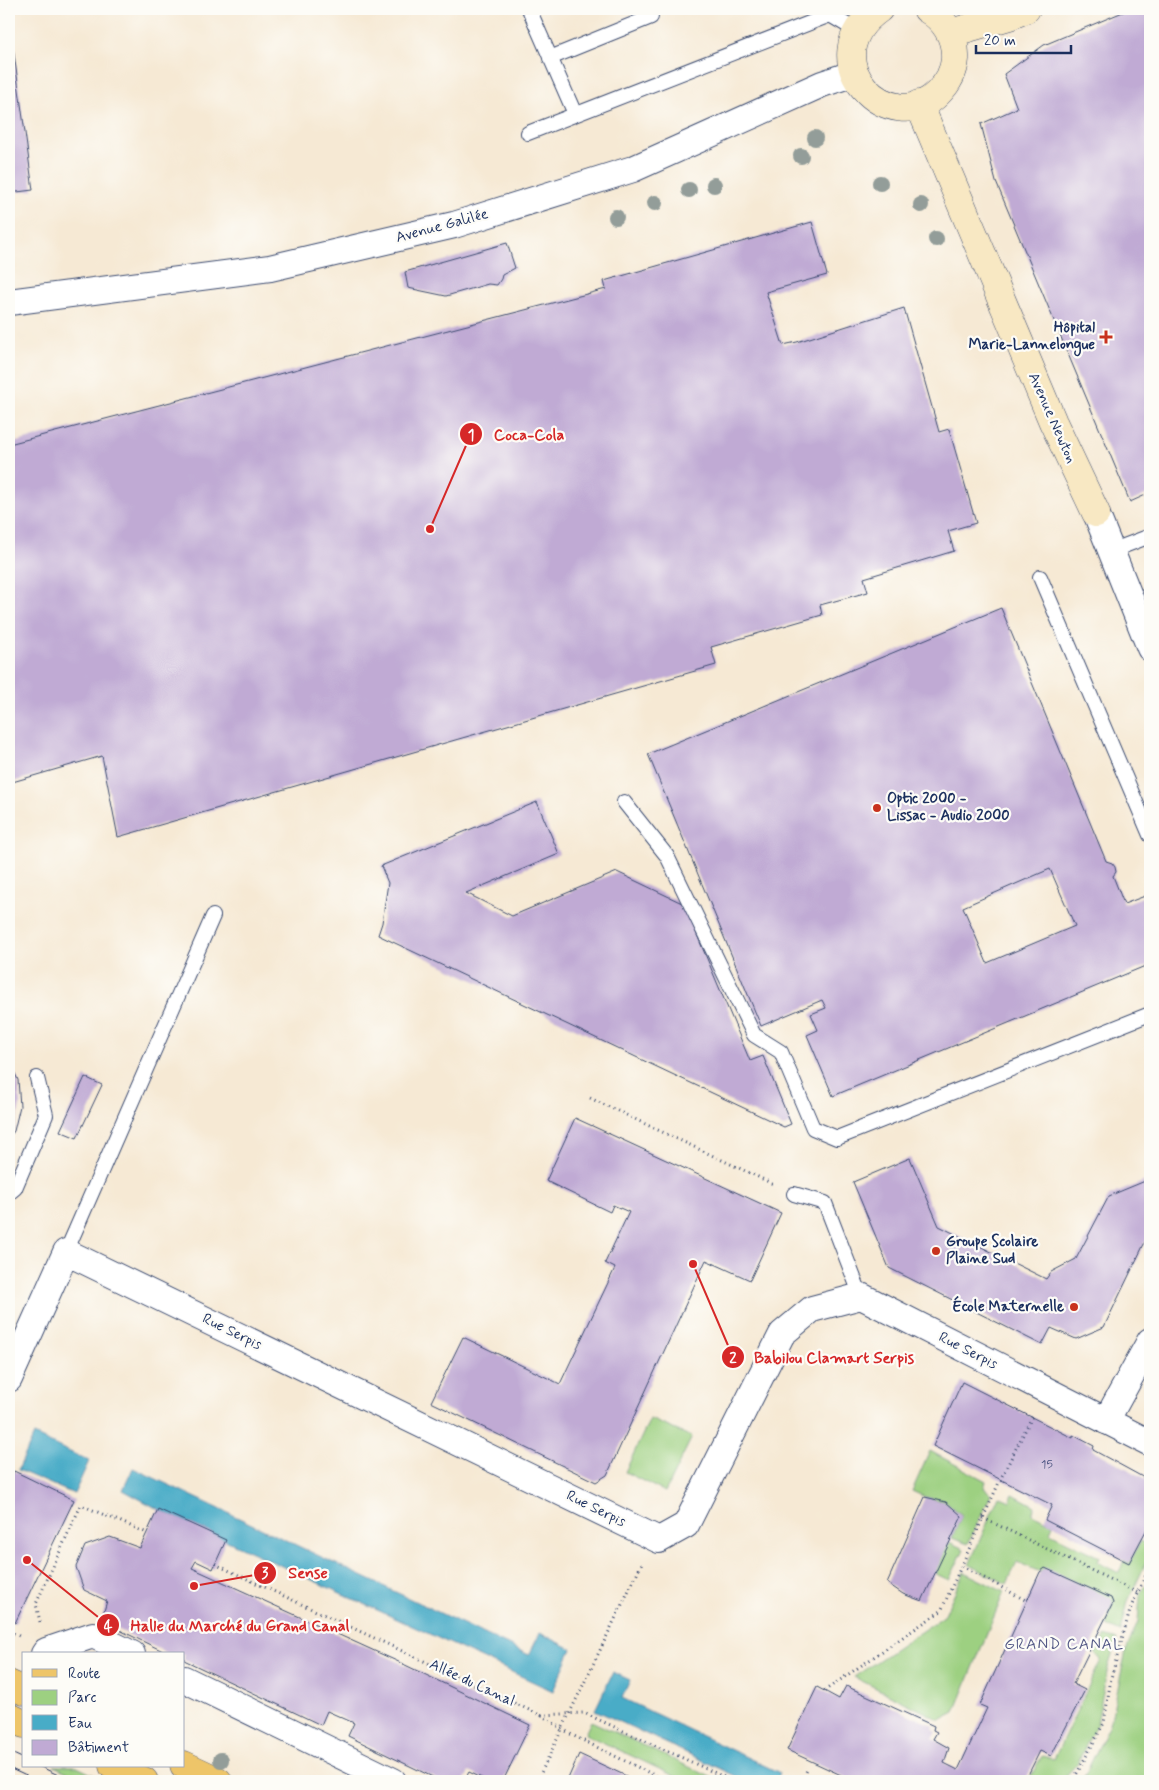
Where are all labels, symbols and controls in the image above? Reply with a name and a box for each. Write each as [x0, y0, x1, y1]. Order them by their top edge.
scale bar [976, 22, 1072, 54]
text: 20 m [984, 31, 1016, 51]
street label: Avenue Galilée [394, 204, 490, 248]
place label: Hôpital Marie-Lannelongue [968, 318, 1095, 357]
marker: Hôpital Marie-Lannelongue [1099, 330, 1113, 344]
street label: Avenue Newton [1023, 370, 1081, 466]
callout: Coca-Cola [459, 419, 574, 450]
text: Coca-Cola [494, 425, 564, 446]
text: 1 [468, 426, 474, 446]
place label: Optic 2000 - Lissac - Audio 2000 [887, 789, 1010, 826]
marker: Optic 2000 - Lissac - Audio 2000 [871, 802, 883, 814]
place label: Groupe Scolaire Plaine Sud [946, 1232, 1038, 1269]
marker: Groupe Scolaire Plaine Sud [930, 1245, 942, 1257]
place label: École Maternelle [953, 1295, 1064, 1317]
marker: École Maternelle [1068, 1301, 1080, 1313]
street label: Rue Serpis [199, 1309, 265, 1355]
street label: Rue Serpis [935, 1328, 1001, 1375]
callout: Babilou Clamart Serpis [720, 1342, 924, 1373]
text: Babilou Clamart Serpis [754, 1348, 915, 1369]
text: 2 [729, 1349, 737, 1369]
house number: 15 [1041, 1457, 1053, 1473]
street label: Rue Serpis [563, 1486, 629, 1532]
callout: Sense [253, 1557, 337, 1588]
text: Sense [288, 1563, 328, 1584]
text: 3 [262, 1564, 269, 1584]
callout: Halle du Marché du Grand Canal [95, 1610, 361, 1641]
text: Halle du Marché du Grand Canal [131, 1616, 350, 1637]
text: 4 [104, 1617, 113, 1637]
district label: GRAND CANAL [1004, 1634, 1124, 1655]
legend [22, 1652, 185, 1768]
street label: Allée du Canal [426, 1654, 518, 1712]
text: Route [68, 1664, 101, 1684]
text: Parc [68, 1688, 96, 1708]
text: Eau [68, 1714, 92, 1734]
text: Bâtiment [68, 1738, 129, 1758]

